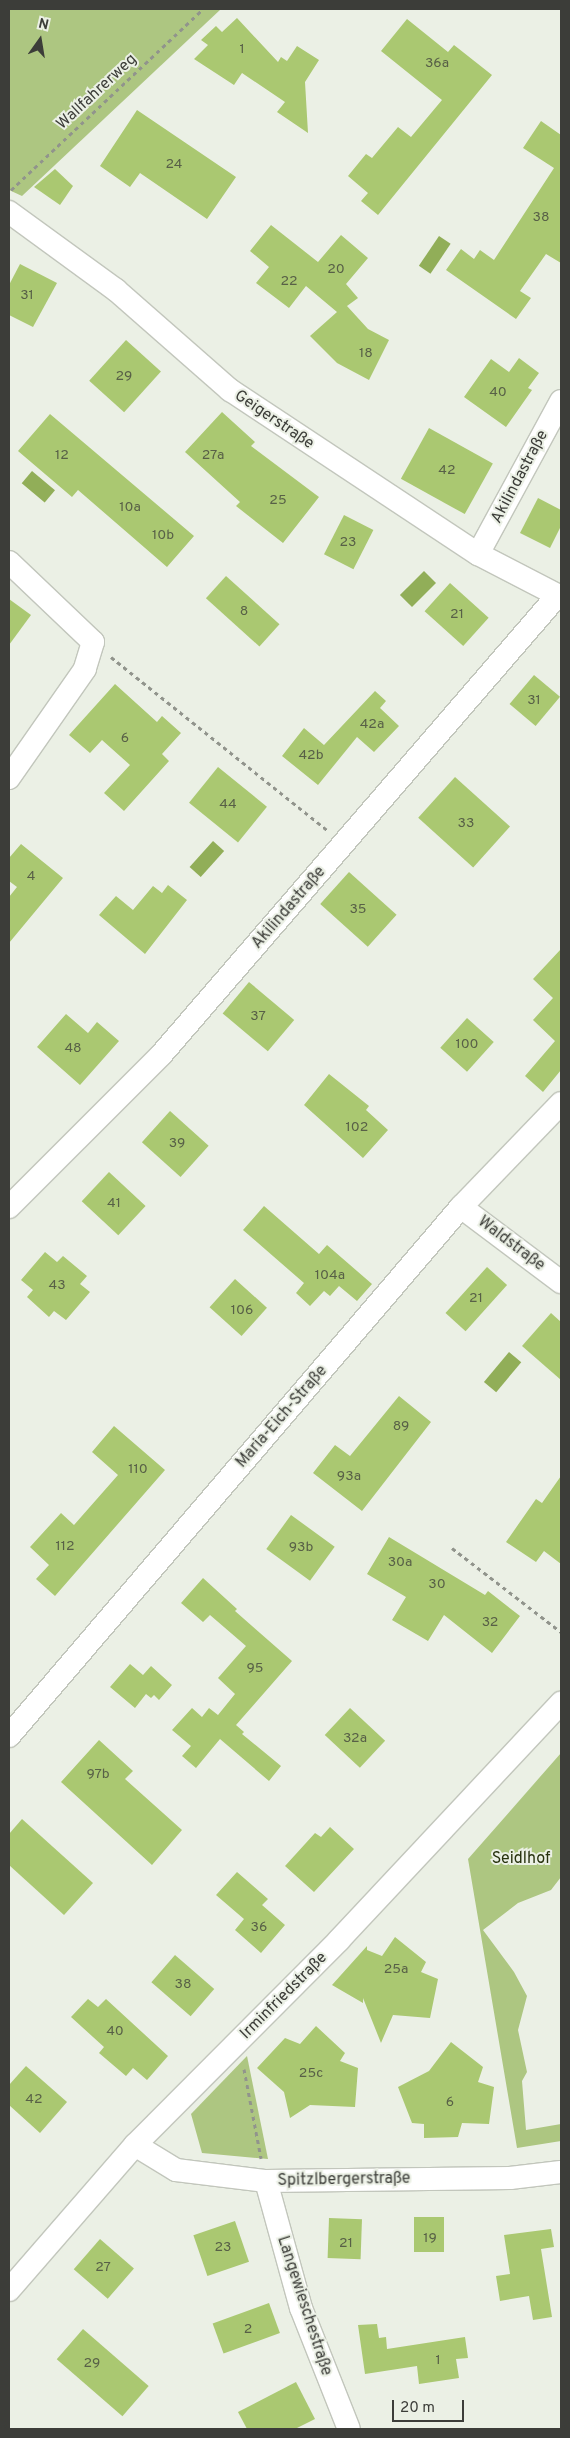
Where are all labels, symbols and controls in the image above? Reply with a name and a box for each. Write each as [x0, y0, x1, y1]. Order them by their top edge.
north arrow [15, 15, 65, 65]
text: N [37, 15, 50, 34]
house number: 1 [239, 42, 245, 58]
street label: Wallfahrerweg [53, 50, 141, 134]
house number: 36a [425, 56, 449, 72]
house number: 24 [165, 157, 183, 173]
house number: 38 [533, 210, 549, 226]
house number: 20 [327, 262, 345, 278]
house number: 22 [280, 274, 298, 290]
house number: 31 [20, 288, 34, 304]
house number: 18 [359, 346, 373, 362]
house number: 29 [116, 369, 132, 385]
house number: 40 [489, 385, 507, 401]
street label: Geigerstraße [231, 386, 317, 454]
street label: Akilindastraße [487, 427, 553, 527]
house number: 12 [55, 448, 69, 464]
house number: 27a [202, 448, 224, 464]
house number: 42 [438, 463, 456, 479]
house number: 25 [269, 493, 287, 509]
house number: 10a [119, 500, 141, 516]
house number: 10b [152, 528, 174, 544]
house number: 23 [340, 535, 356, 551]
house number: 8 [240, 604, 248, 620]
house number: 21 [450, 607, 464, 623]
house number: 31 [527, 693, 541, 709]
house number: 42a [360, 717, 384, 733]
house number: 6 [121, 731, 129, 747]
house number: 42b [298, 748, 324, 764]
house number: 44 [219, 797, 237, 813]
house number: 33 [458, 816, 474, 832]
street label: Akilindastraße [248, 863, 330, 953]
house number: 4 [27, 869, 35, 885]
house number: 35 [349, 902, 367, 918]
house number: 37 [250, 1009, 266, 1025]
house number: 100 [455, 1037, 479, 1053]
house number: 48 [64, 1041, 82, 1057]
house number: 102 [346, 1120, 368, 1136]
house number: 39 [169, 1136, 185, 1152]
house number: 41 [107, 1196, 121, 1212]
street label: Waldstraße [474, 1213, 548, 1275]
house number: 104a [315, 1268, 345, 1284]
house number: 43 [48, 1278, 66, 1294]
house number: 21 [469, 1291, 483, 1307]
house number: 106 [231, 1303, 253, 1319]
street label: Maria-Eich-Straße [232, 1362, 332, 1472]
house number: 89 [393, 1419, 409, 1435]
house number: 110 [128, 1462, 148, 1478]
house number: 93a [337, 1469, 361, 1485]
house number: 112 [55, 1539, 75, 1555]
house number: 93b [289, 1540, 313, 1556]
house number: 30a [388, 1555, 412, 1571]
house number: 30 [428, 1577, 446, 1593]
house number: 32 [482, 1615, 498, 1631]
house number: 95 [246, 1661, 264, 1677]
house number: 32a [343, 1731, 367, 1747]
house number: 97b [86, 1767, 110, 1783]
park label: Seidlhof [492, 1849, 550, 1869]
house number: 36 [251, 1920, 267, 1936]
street label: Irminfriedstraße [236, 1948, 332, 2044]
house number: 25a [384, 1962, 408, 1978]
house number: 38 [175, 1977, 191, 1993]
house number: 40 [106, 2024, 124, 2040]
house number: 25c [299, 2066, 323, 2082]
house number: 42 [25, 2092, 43, 2108]
house number: 6 [446, 2095, 454, 2111]
street label: Spitzlbergerstraße [277, 2169, 411, 2191]
house number: 19 [423, 2231, 437, 2247]
street label: Langewieschestraße [272, 2234, 336, 2378]
house number: 21 [339, 2236, 353, 2252]
house number: 23 [215, 2240, 231, 2256]
house number: 27 [95, 2260, 111, 2276]
house number: 2 [244, 2322, 252, 2338]
house number: 1 [435, 2353, 441, 2369]
house number: 29 [84, 2356, 100, 2372]
scale bar [395, 2390, 468, 2422]
text: 20 m [400, 2399, 435, 2418]

